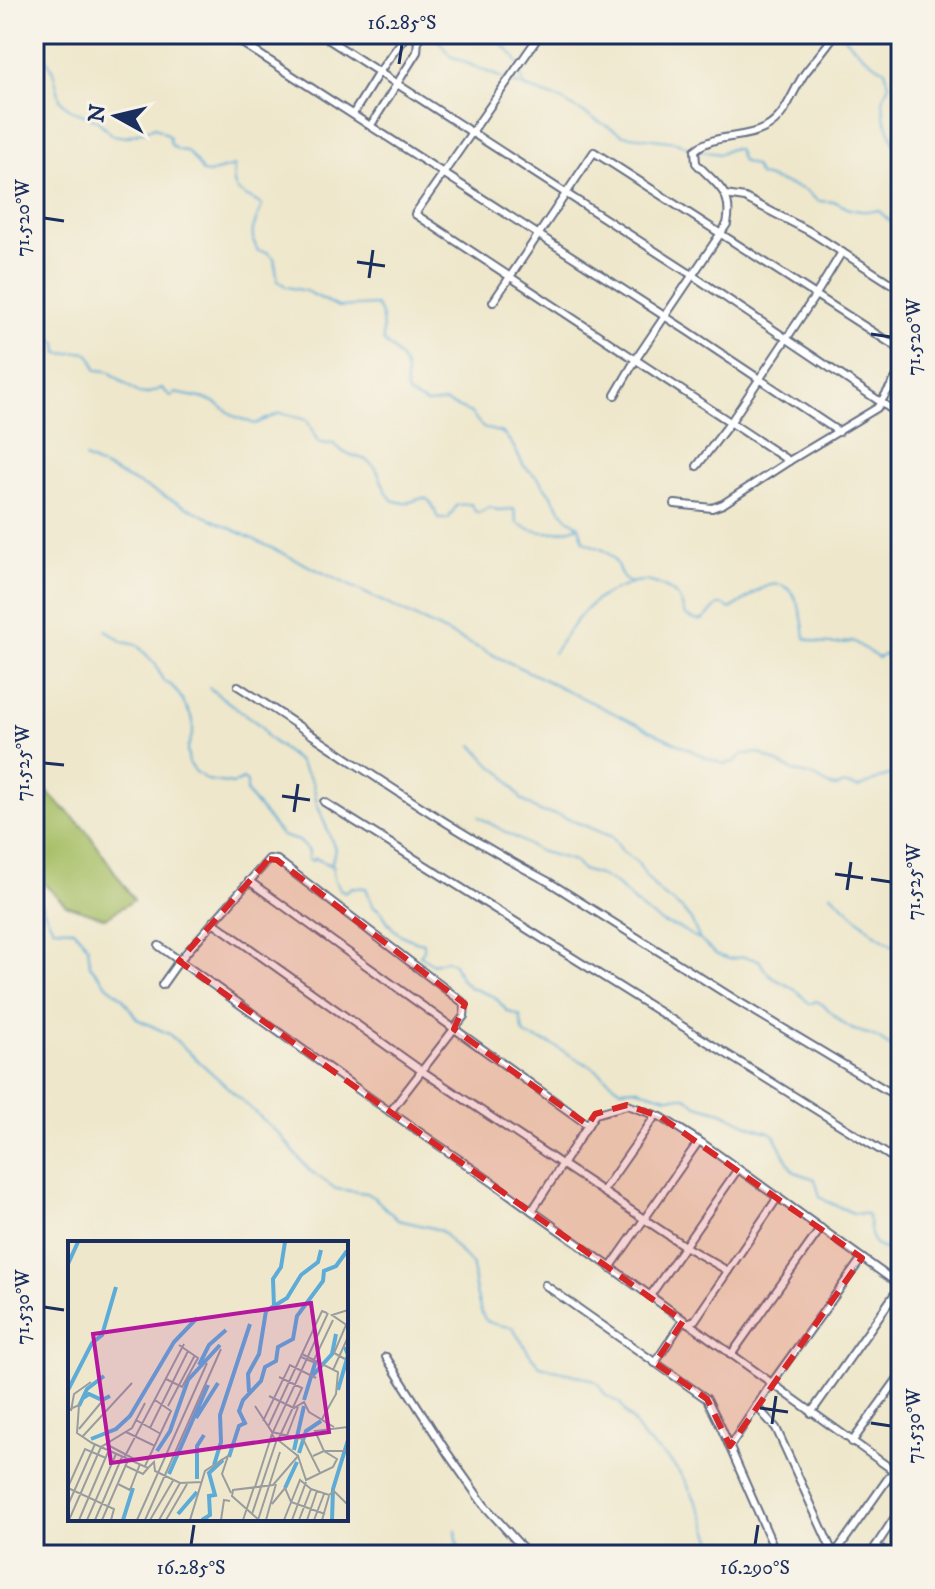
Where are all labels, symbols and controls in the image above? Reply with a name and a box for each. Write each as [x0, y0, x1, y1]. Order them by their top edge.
text: 16.285°S [367, 11, 437, 36]
north arrow [76, 76, 156, 156]
text: N [83, 103, 112, 124]
text: 71.520°W [11, 178, 36, 257]
text: 71.520°W [902, 297, 927, 376]
text: 71.525°W [11, 724, 36, 801]
text: 71.525°W [902, 843, 927, 920]
inset map [68, 1241, 348, 1521]
text: 71.530°W [11, 1269, 36, 1345]
text: 71.530°W [902, 1388, 927, 1464]
text: 16.285°S [156, 1556, 226, 1581]
text: 16.290°S [720, 1556, 790, 1581]

